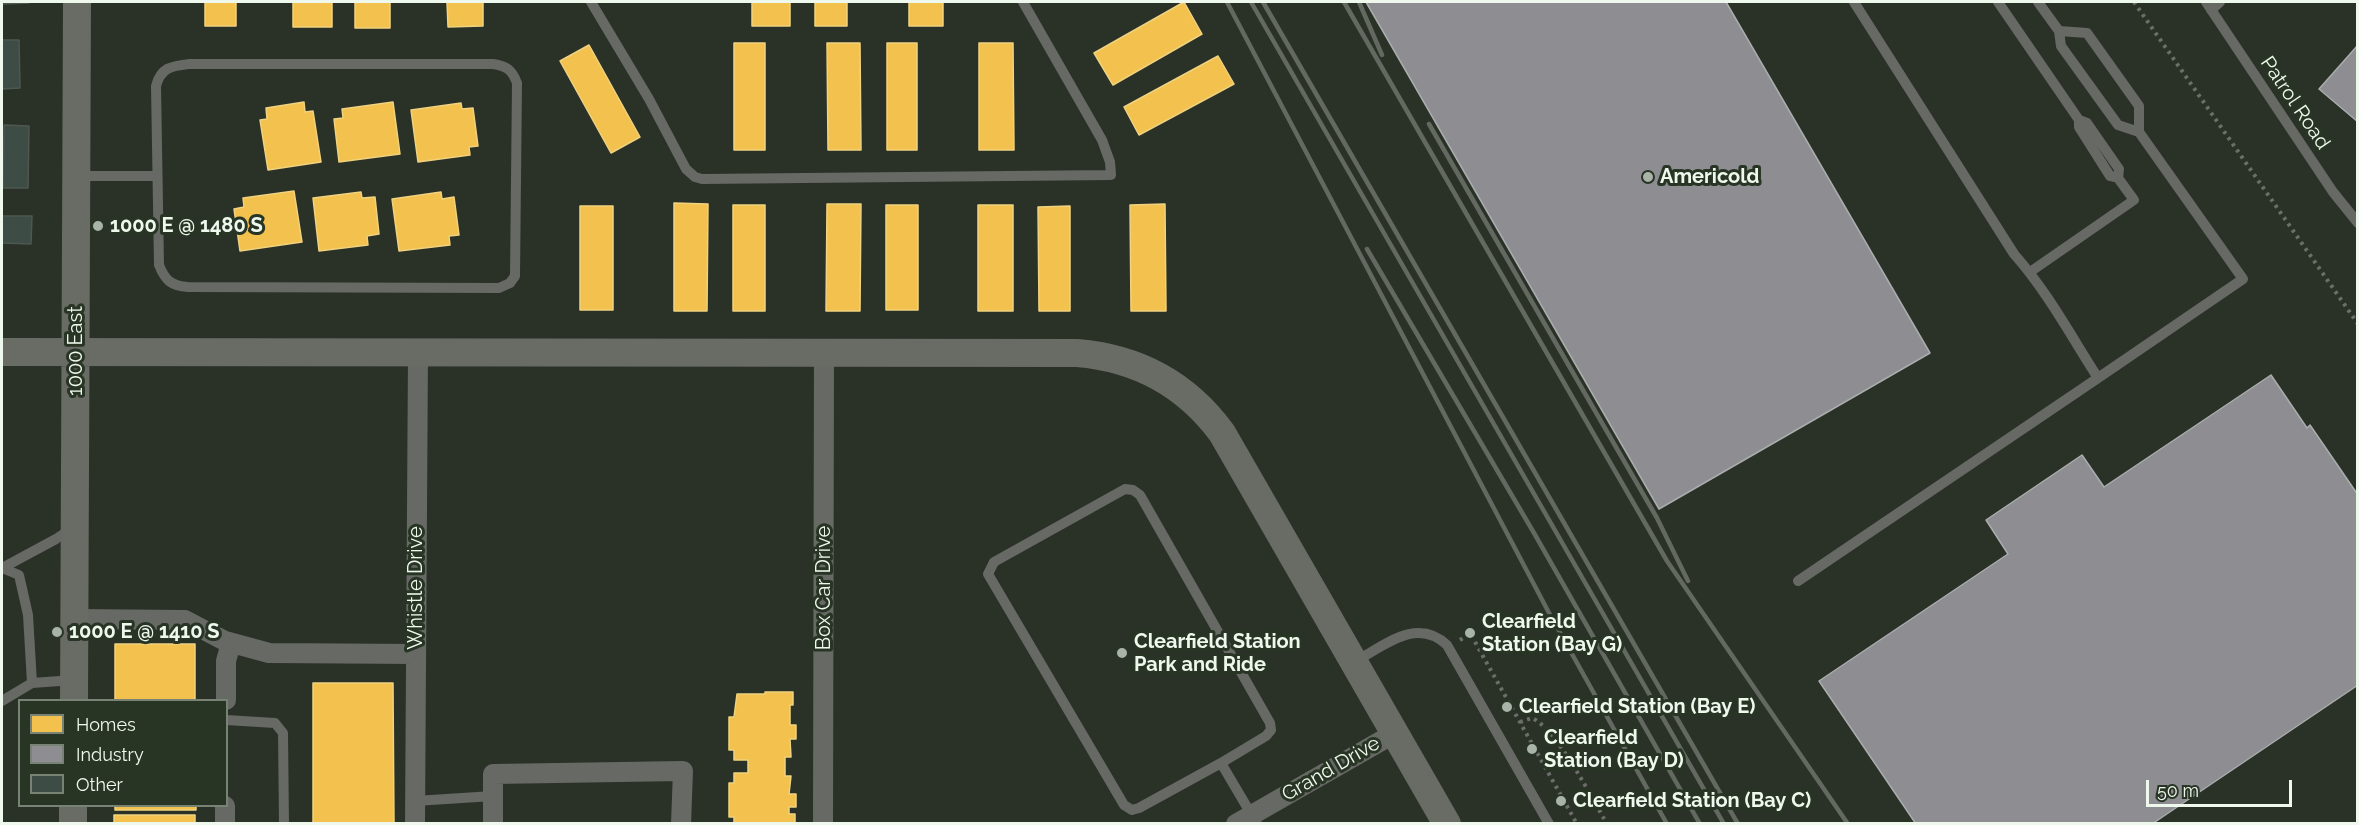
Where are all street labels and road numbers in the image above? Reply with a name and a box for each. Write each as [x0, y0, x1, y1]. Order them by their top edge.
street label: Patrol Road [2255, 52, 2335, 154]
street label: 1000 East [64, 306, 88, 396]
street label: Whistle Drive [404, 526, 428, 650]
street label: Box Car Drive [812, 526, 836, 650]
street label: Grand Drive [1278, 731, 1384, 807]

